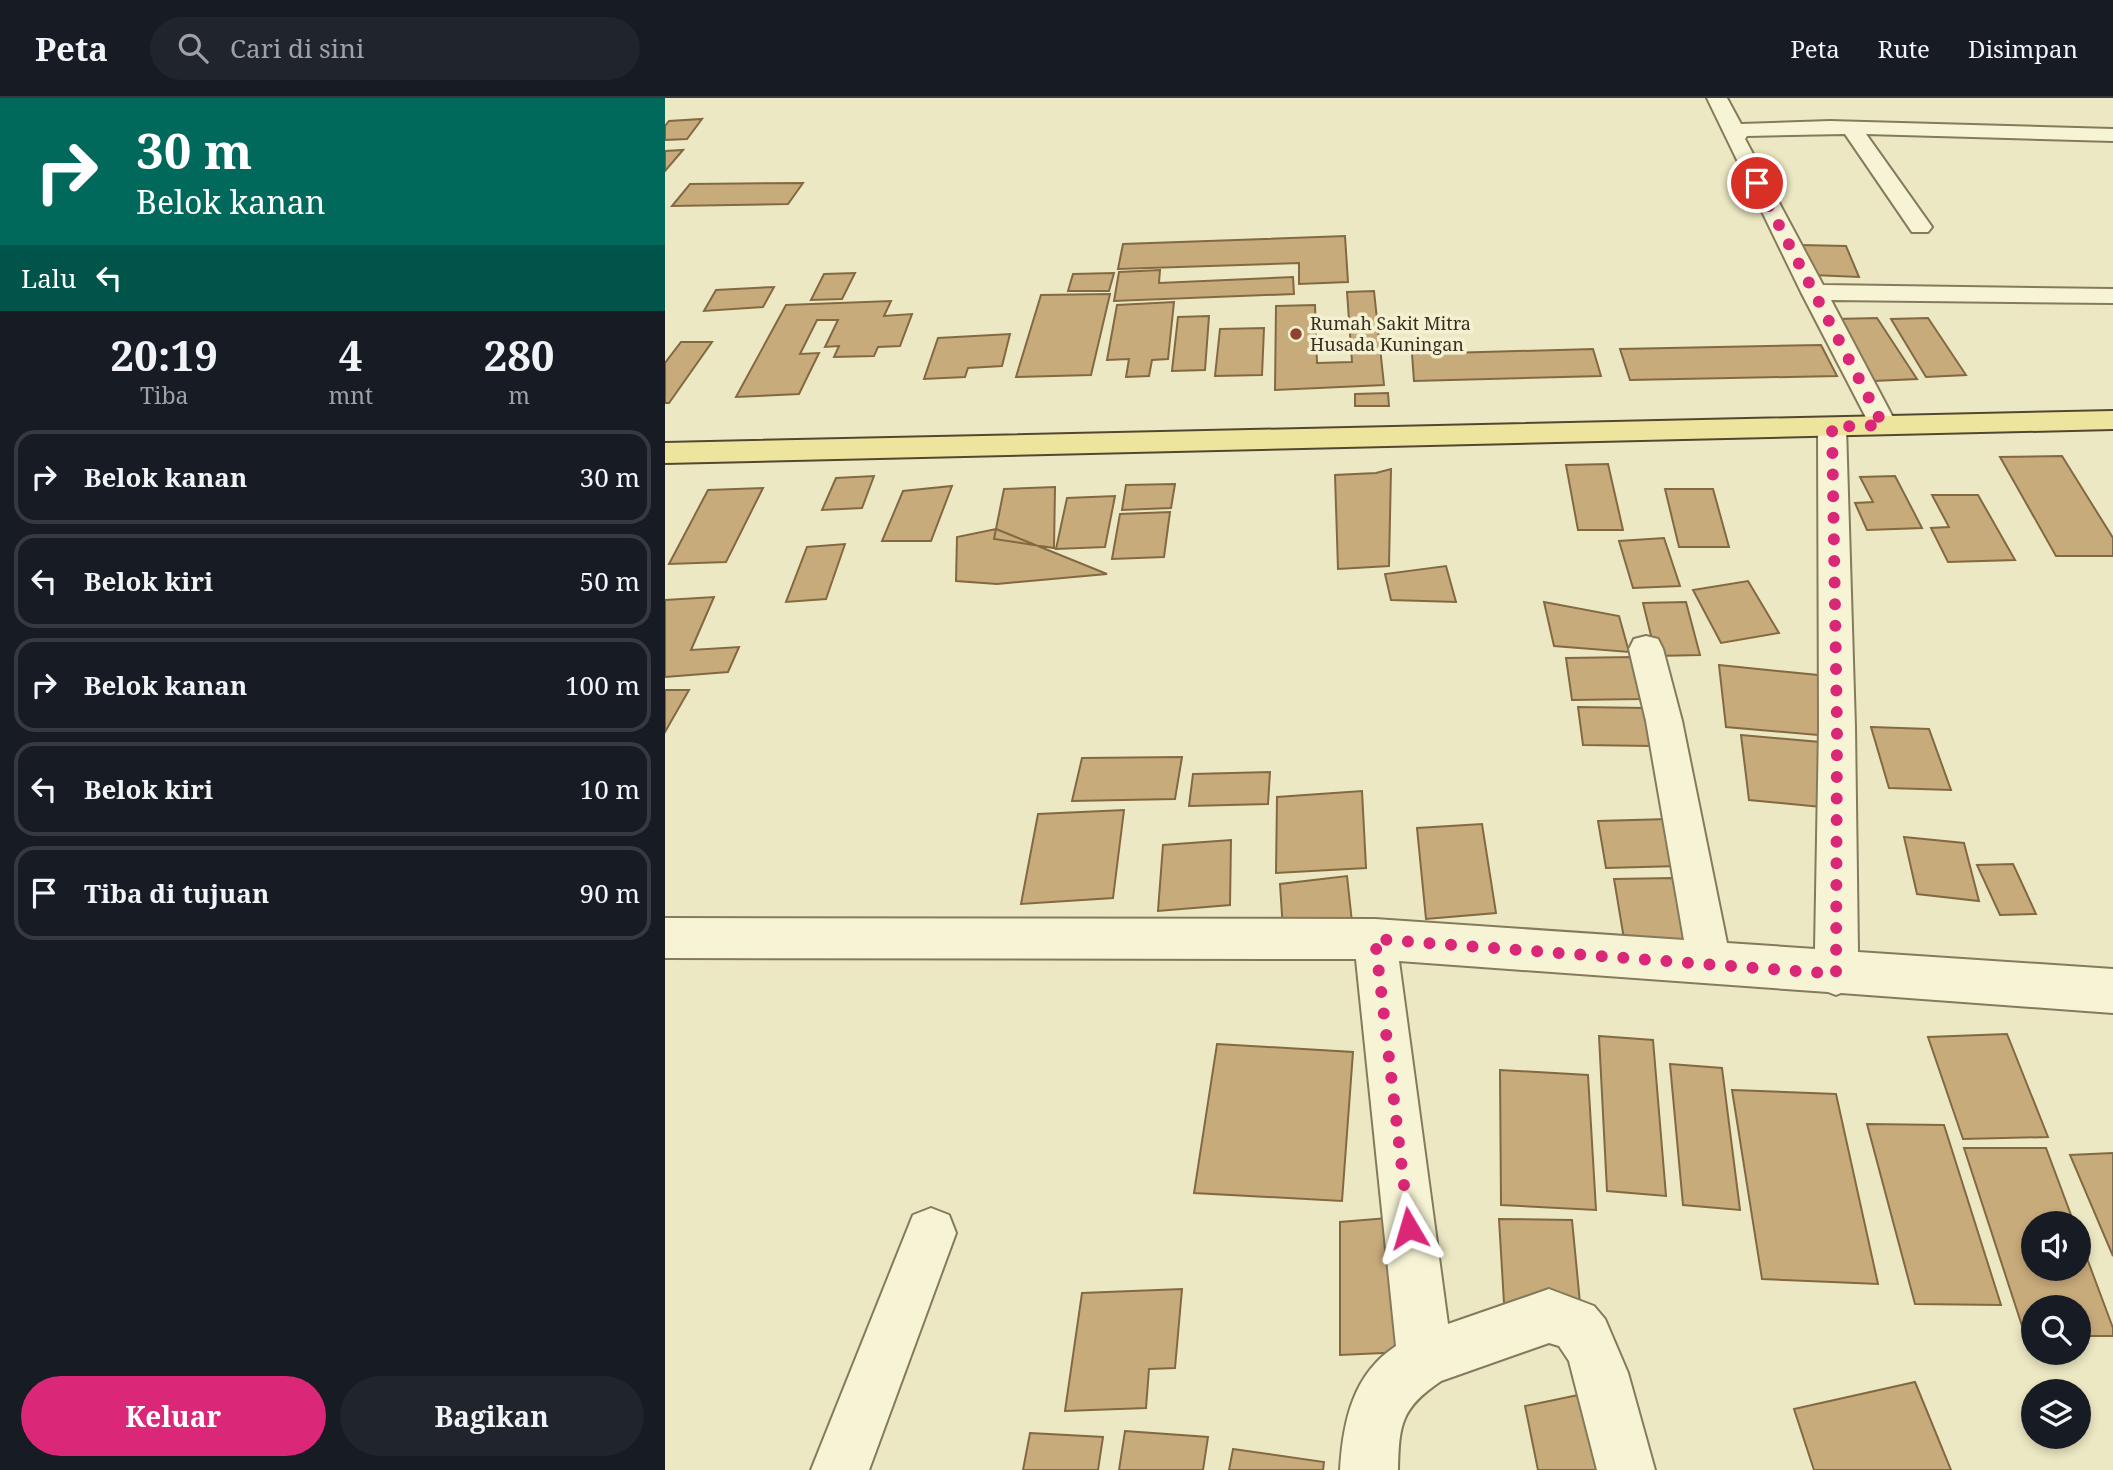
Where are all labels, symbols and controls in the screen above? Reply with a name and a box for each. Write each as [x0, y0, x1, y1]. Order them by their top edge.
search box [150, 17, 640, 80]
text: Peta [35, 26, 108, 71]
icon: search [174, 29, 212, 67]
text: Cari di sini [230, 30, 364, 66]
text: Peta [1790, 32, 1840, 65]
text: Rute [1878, 32, 1930, 65]
text: Disimpan [1968, 32, 2078, 65]
text: 30 m [136, 117, 252, 183]
icon: right [21, 126, 112, 217]
pin [1727, 153, 1787, 213]
icon: arrive [1738, 164, 1776, 202]
text: Belok kanan [136, 180, 326, 223]
icon: left [90, 259, 128, 297]
text: Lalu [21, 260, 76, 296]
place label: Rumah Sakit Mitra Husada Kuningan [1310, 311, 1471, 356]
text: 20:19 [110, 326, 218, 383]
text: 4 [339, 326, 363, 383]
text: 280 [483, 326, 555, 383]
marker: Rumah Sakit Mitra Husada Kuningan [1288, 326, 1304, 342]
text: Tiba [140, 379, 188, 411]
text: mnt [328, 379, 373, 411]
text: m [508, 379, 530, 411]
icon: right [25, 458, 63, 496]
text: Belok kanan [84, 459, 247, 495]
text: 30 m [580, 459, 640, 495]
icon: left [25, 562, 63, 600]
text: Belok kiri [84, 563, 213, 599]
text: 50 m [580, 563, 640, 599]
icon: right [25, 666, 63, 704]
text: Belok kanan [84, 667, 247, 703]
text: 100 m [565, 667, 640, 703]
icon: left [25, 770, 63, 808]
text: Belok kiri [84, 771, 213, 807]
text: 10 m [580, 771, 640, 807]
icon: arrive [25, 874, 63, 912]
text: Tiba di tujuan [84, 875, 269, 911]
text: 90 m [580, 875, 640, 911]
position arrow [1372, 1191, 1446, 1265]
map controls [2021, 1211, 2091, 1449]
button: sound [2021, 1211, 2091, 1281]
button: search [2021, 1295, 2091, 1365]
button: Keluar [21, 1376, 326, 1456]
button: Bagikan [340, 1376, 644, 1456]
button: layers [2021, 1379, 2091, 1449]

